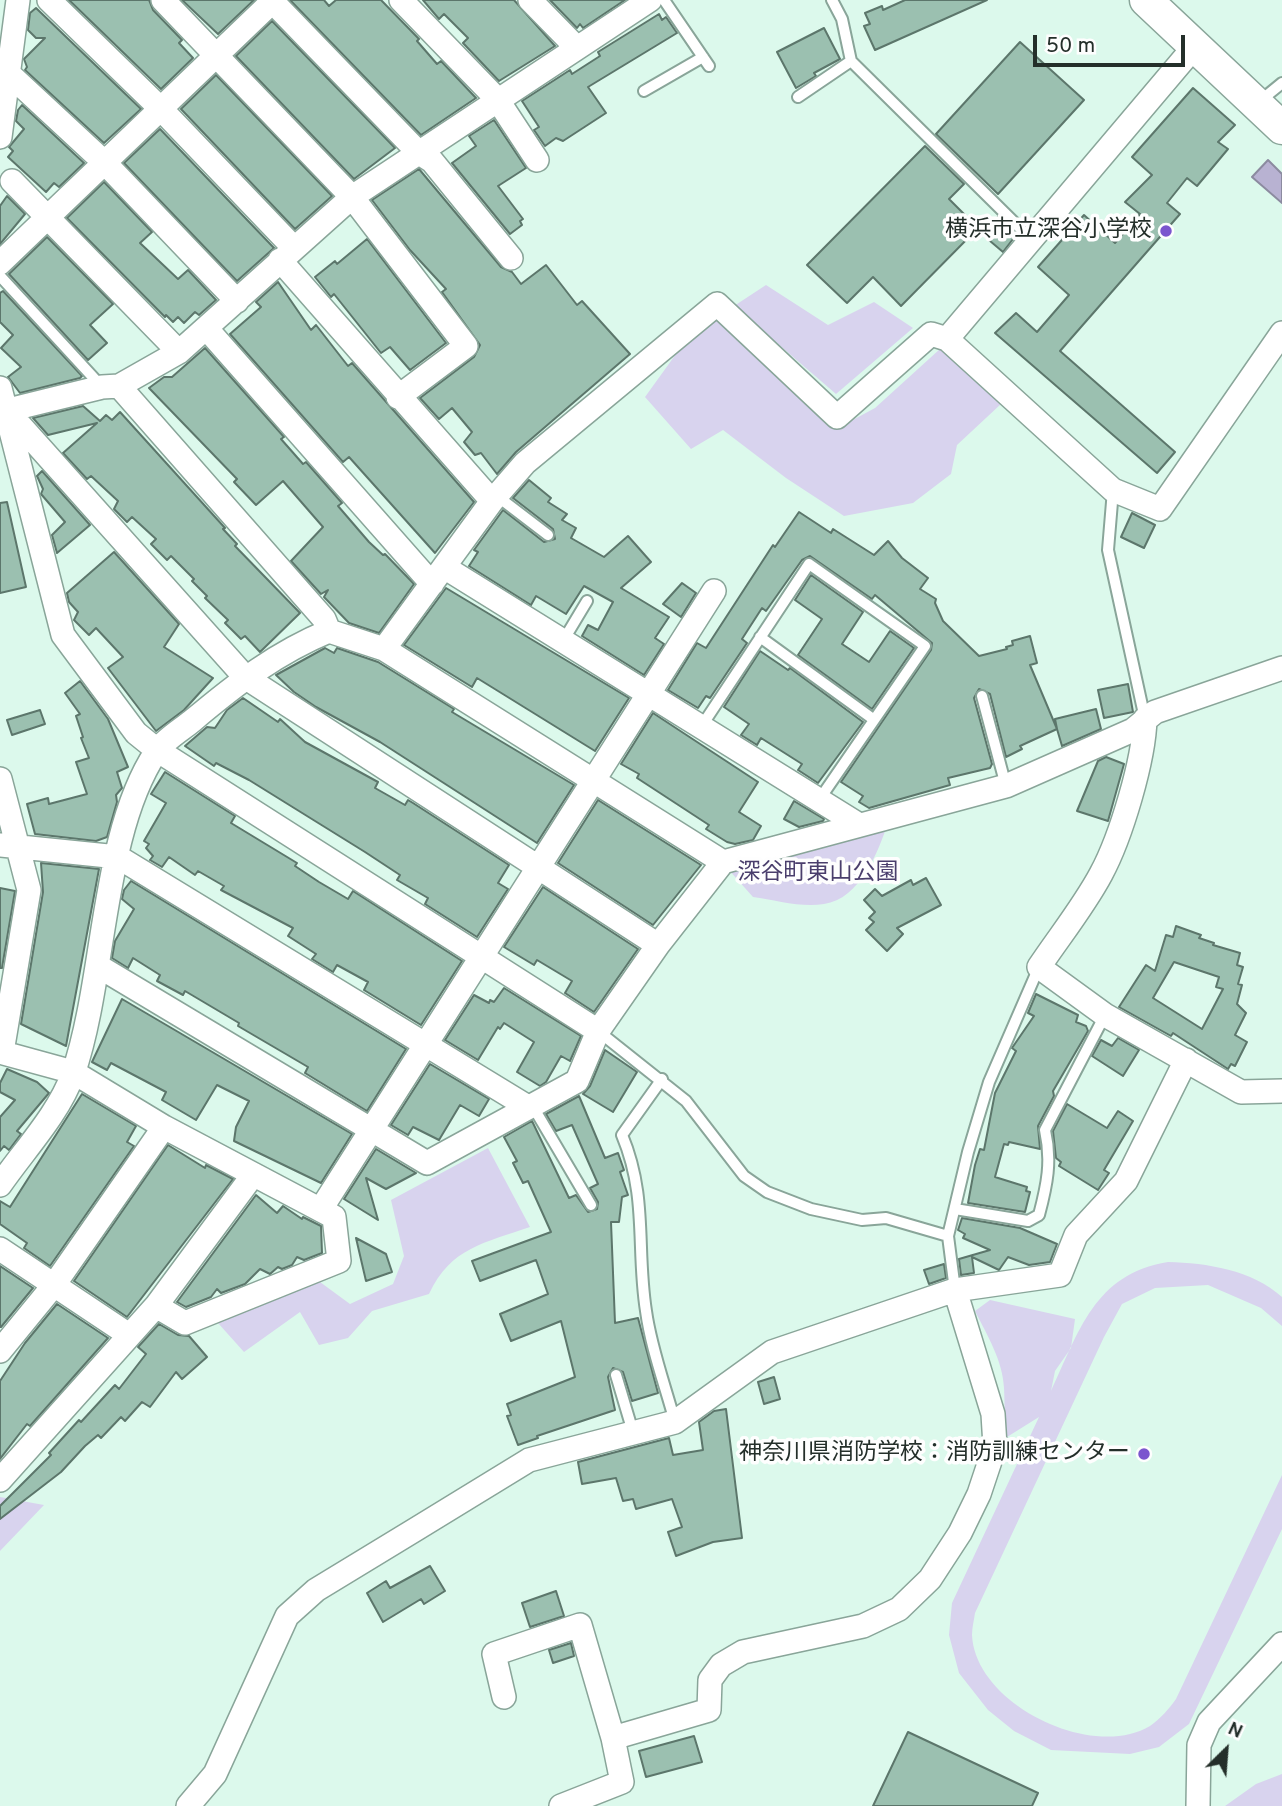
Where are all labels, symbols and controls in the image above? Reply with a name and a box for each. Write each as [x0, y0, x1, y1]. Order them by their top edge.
scale bar [1037, 21, 1189, 65]
text: 50 m [1046, 33, 1095, 60]
place label: 横浜市立深谷小学校 [945, 217, 1152, 245]
marker: 横浜市立深谷小学校 [1158, 223, 1174, 239]
park label: 深谷町東山公園 [738, 860, 898, 888]
place label: 神奈川県消防学校：消防訓練センター [739, 1440, 1130, 1468]
marker: 神奈川県消防学校：消防訓練センター [1136, 1446, 1152, 1462]
north arrow [1191, 1715, 1261, 1785]
text: N [1224, 1717, 1246, 1745]

